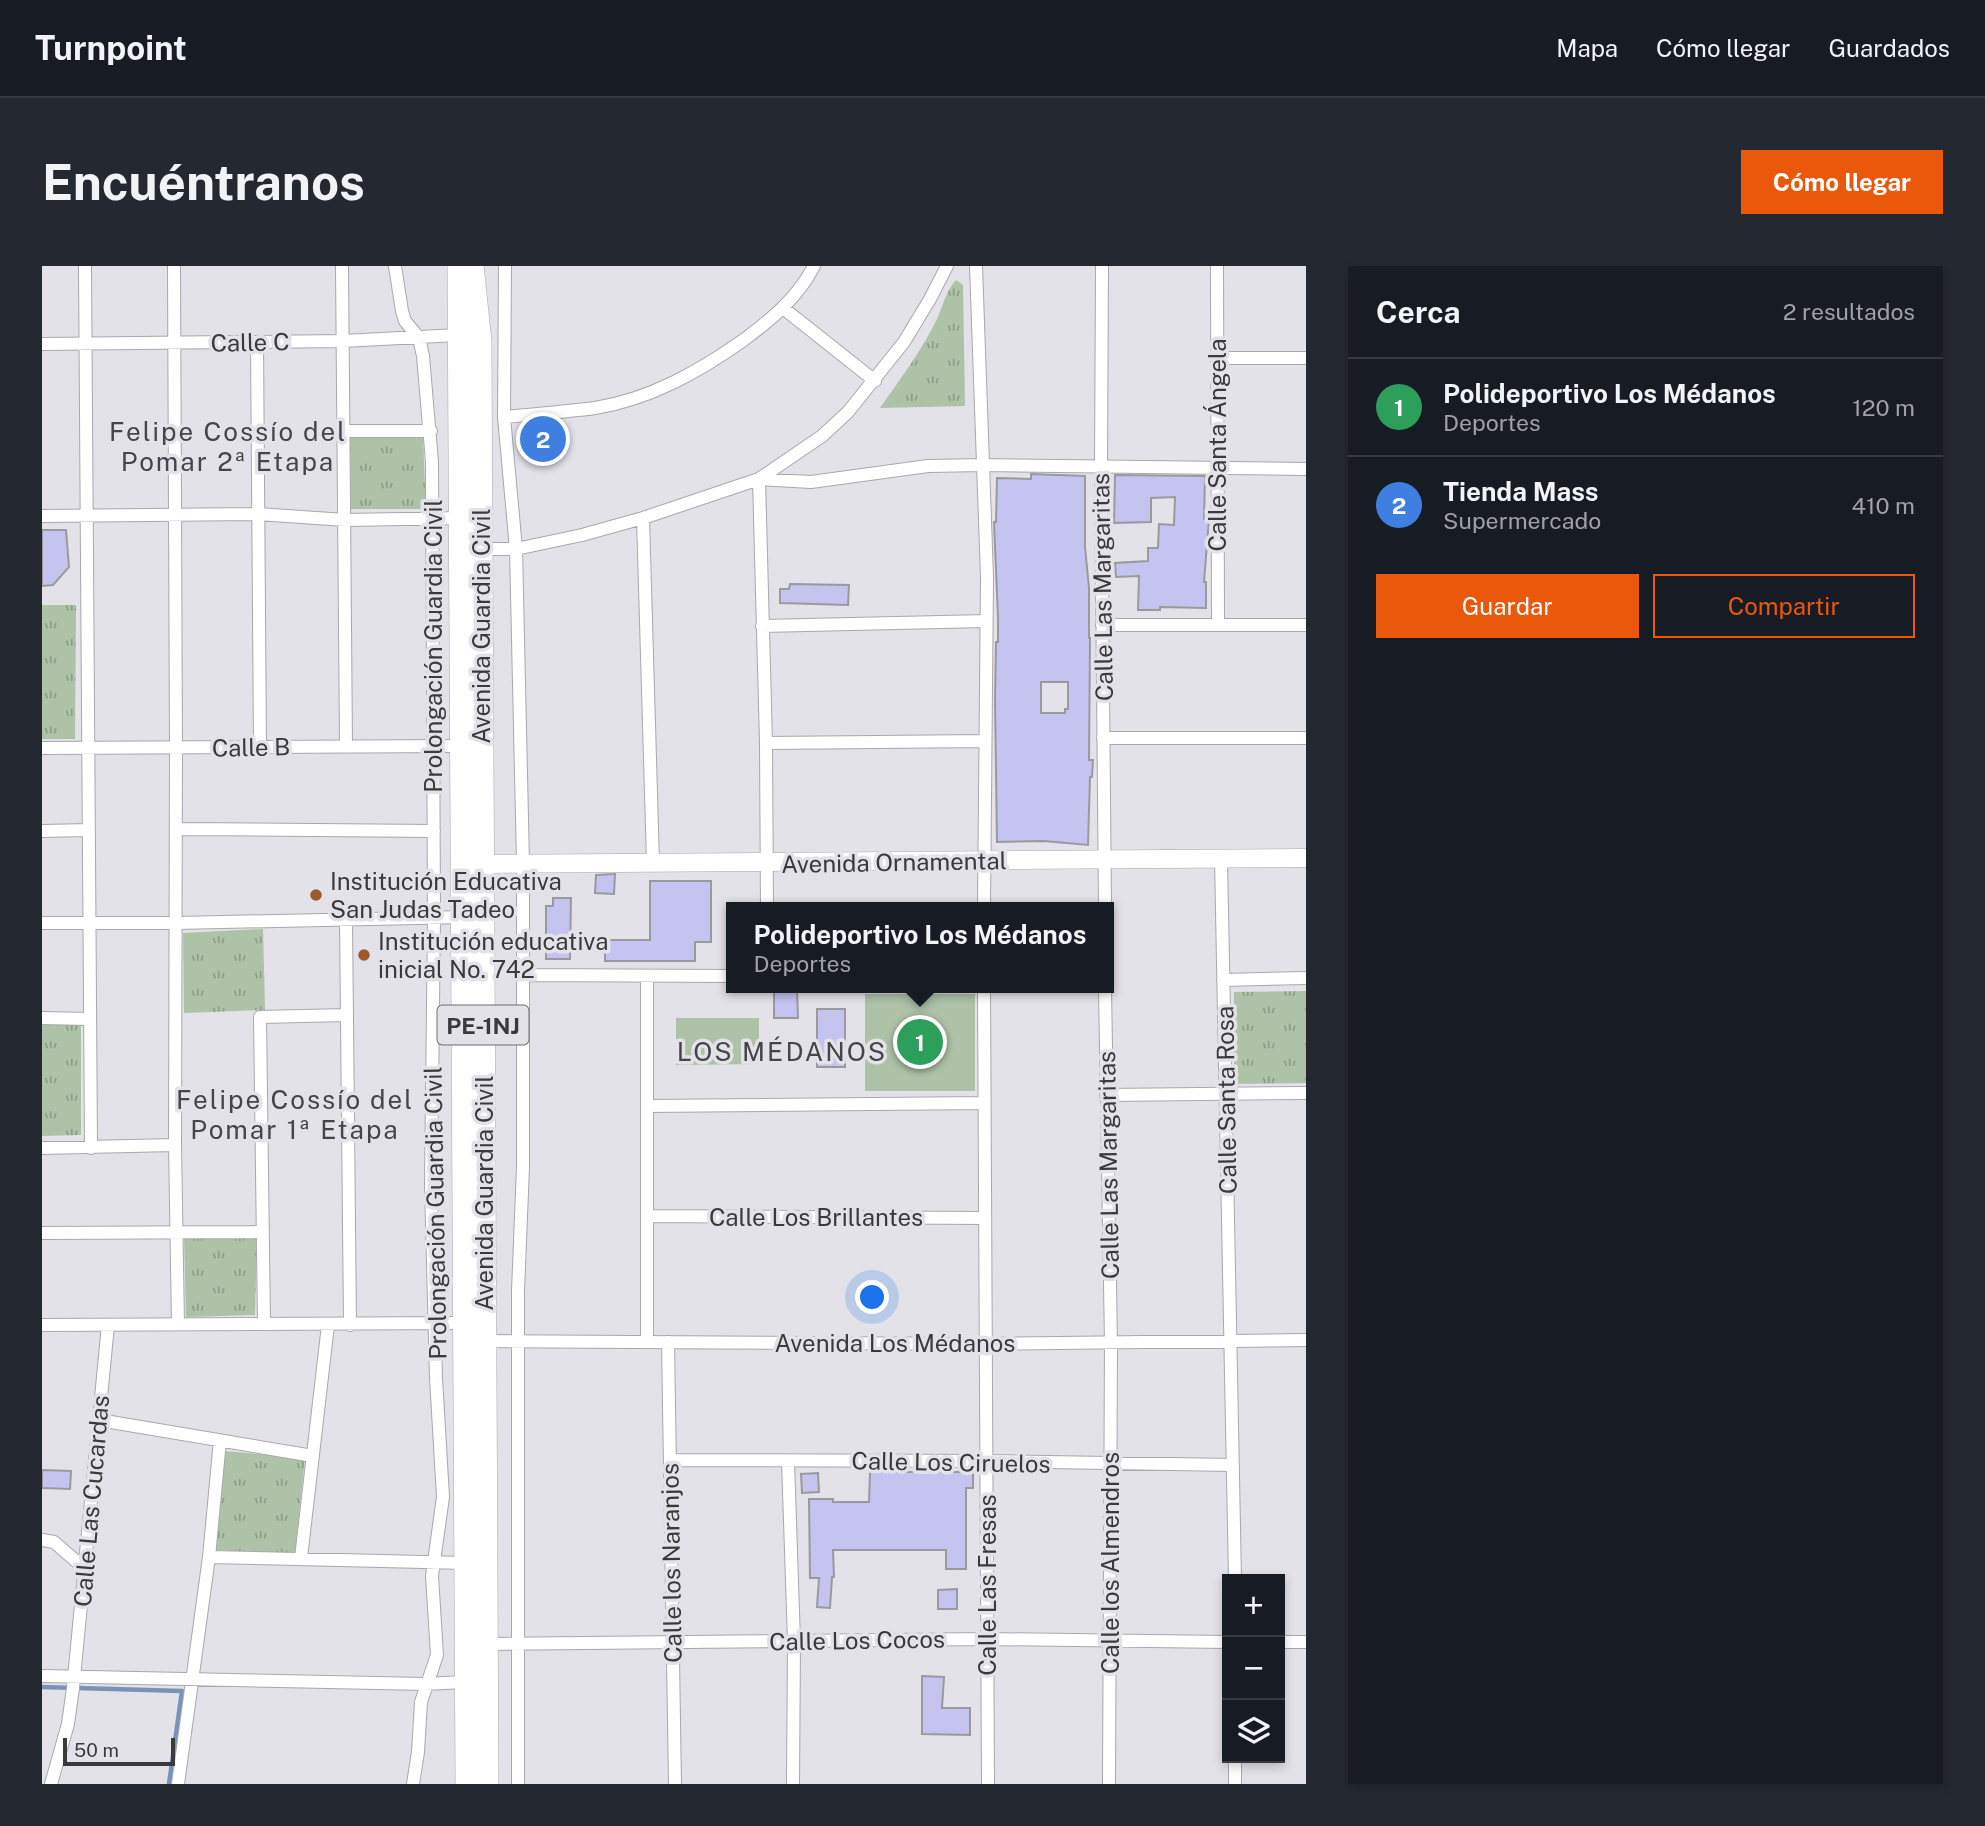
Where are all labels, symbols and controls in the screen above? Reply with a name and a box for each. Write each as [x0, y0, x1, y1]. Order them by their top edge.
text: Turnpoint [35, 29, 187, 67]
text: Mapa [1556, 34, 1618, 62]
text: Cómo llegar [1656, 34, 1790, 62]
text: Guardados [1828, 34, 1950, 62]
button: Cómo llegar [1741, 150, 1943, 214]
text: Encuéntranos [42, 153, 365, 211]
text: Cerca [1376, 294, 1461, 330]
text: 2 resultados [1783, 298, 1915, 325]
street label: Calle C [210, 327, 290, 357]
street label: Calle Santa Ángela [1203, 339, 1231, 551]
text: Polideportivo Los Médanos [1443, 378, 1776, 409]
text: 1 [1394, 394, 1404, 421]
text: 120 m [1852, 394, 1915, 421]
text: Deportes [1443, 409, 1541, 436]
pin: 2 [520, 413, 566, 465]
district label: Felipe Cossío del Pomar 2ª Etapa [109, 416, 347, 477]
street label: Calle Las Margaritas [1086, 473, 1118, 701]
text: Tienda Mass [1443, 476, 1599, 507]
text: 2 [1392, 492, 1406, 519]
text: 410 m [1852, 492, 1915, 519]
street label: Prolongación Guardia Civil [419, 499, 447, 793]
text: Supermercado [1443, 507, 1601, 534]
street label: Avenida Guardia Civil [467, 508, 495, 744]
button: Guardar [1376, 574, 1639, 638]
button: Compartir [1653, 574, 1915, 638]
street label: Calle B [211, 732, 291, 762]
street label: Avenida Ornamental [781, 846, 1007, 878]
place label: Institución Educativa San Judas Tadeo [330, 867, 562, 923]
marker: Institución Educativa San Judas Tadeo [308, 887, 324, 903]
popup [726, 902, 1114, 993]
text: Polideportivo Los Médanos [754, 919, 1086, 950]
place label: Institución educativa inicial No. 742 [378, 927, 608, 983]
marker: Institución educativa inicial No. 742 [356, 947, 372, 963]
text: Deportes [754, 950, 851, 977]
road number: PE-1NJ [438, 1006, 528, 1044]
street label: Calle Santa Rosa [1210, 1006, 1242, 1194]
pin: 1 [897, 1016, 943, 1068]
district label: LOS MÉDANOS [677, 1036, 887, 1067]
street label: Calle Las Margaritas [1092, 1051, 1124, 1279]
street label: Prolongación Guardia Civil [418, 1066, 452, 1360]
street label: Avenida Guardia Civil [470, 1075, 498, 1311]
district label: Felipe Cossío del Pomar 1ª Etapa [176, 1084, 414, 1145]
street label: Calle Los Brillantes [709, 1203, 923, 1231]
your location [855, 1280, 889, 1314]
street label: Avenida Los Médanos [775, 1329, 1015, 1357]
street label: Calle Las Cucardas [68, 1394, 114, 1608]
street label: Calle Los Ciruelos [851, 1446, 1051, 1478]
street label: Calle los Almendros [1096, 1452, 1124, 1674]
street label: Calle los Naranjos [655, 1463, 687, 1663]
street label: Calle Las Fresas [973, 1494, 1001, 1676]
map controls [1222, 1574, 1285, 1763]
button: + [1222, 1574, 1285, 1637]
street label: Calle Los Cocos [769, 1624, 945, 1656]
button: − [1222, 1637, 1285, 1700]
button: layers [1222, 1700, 1285, 1763]
scale bar [63, 1735, 175, 1767]
text: 50 m [74, 1739, 119, 1761]

